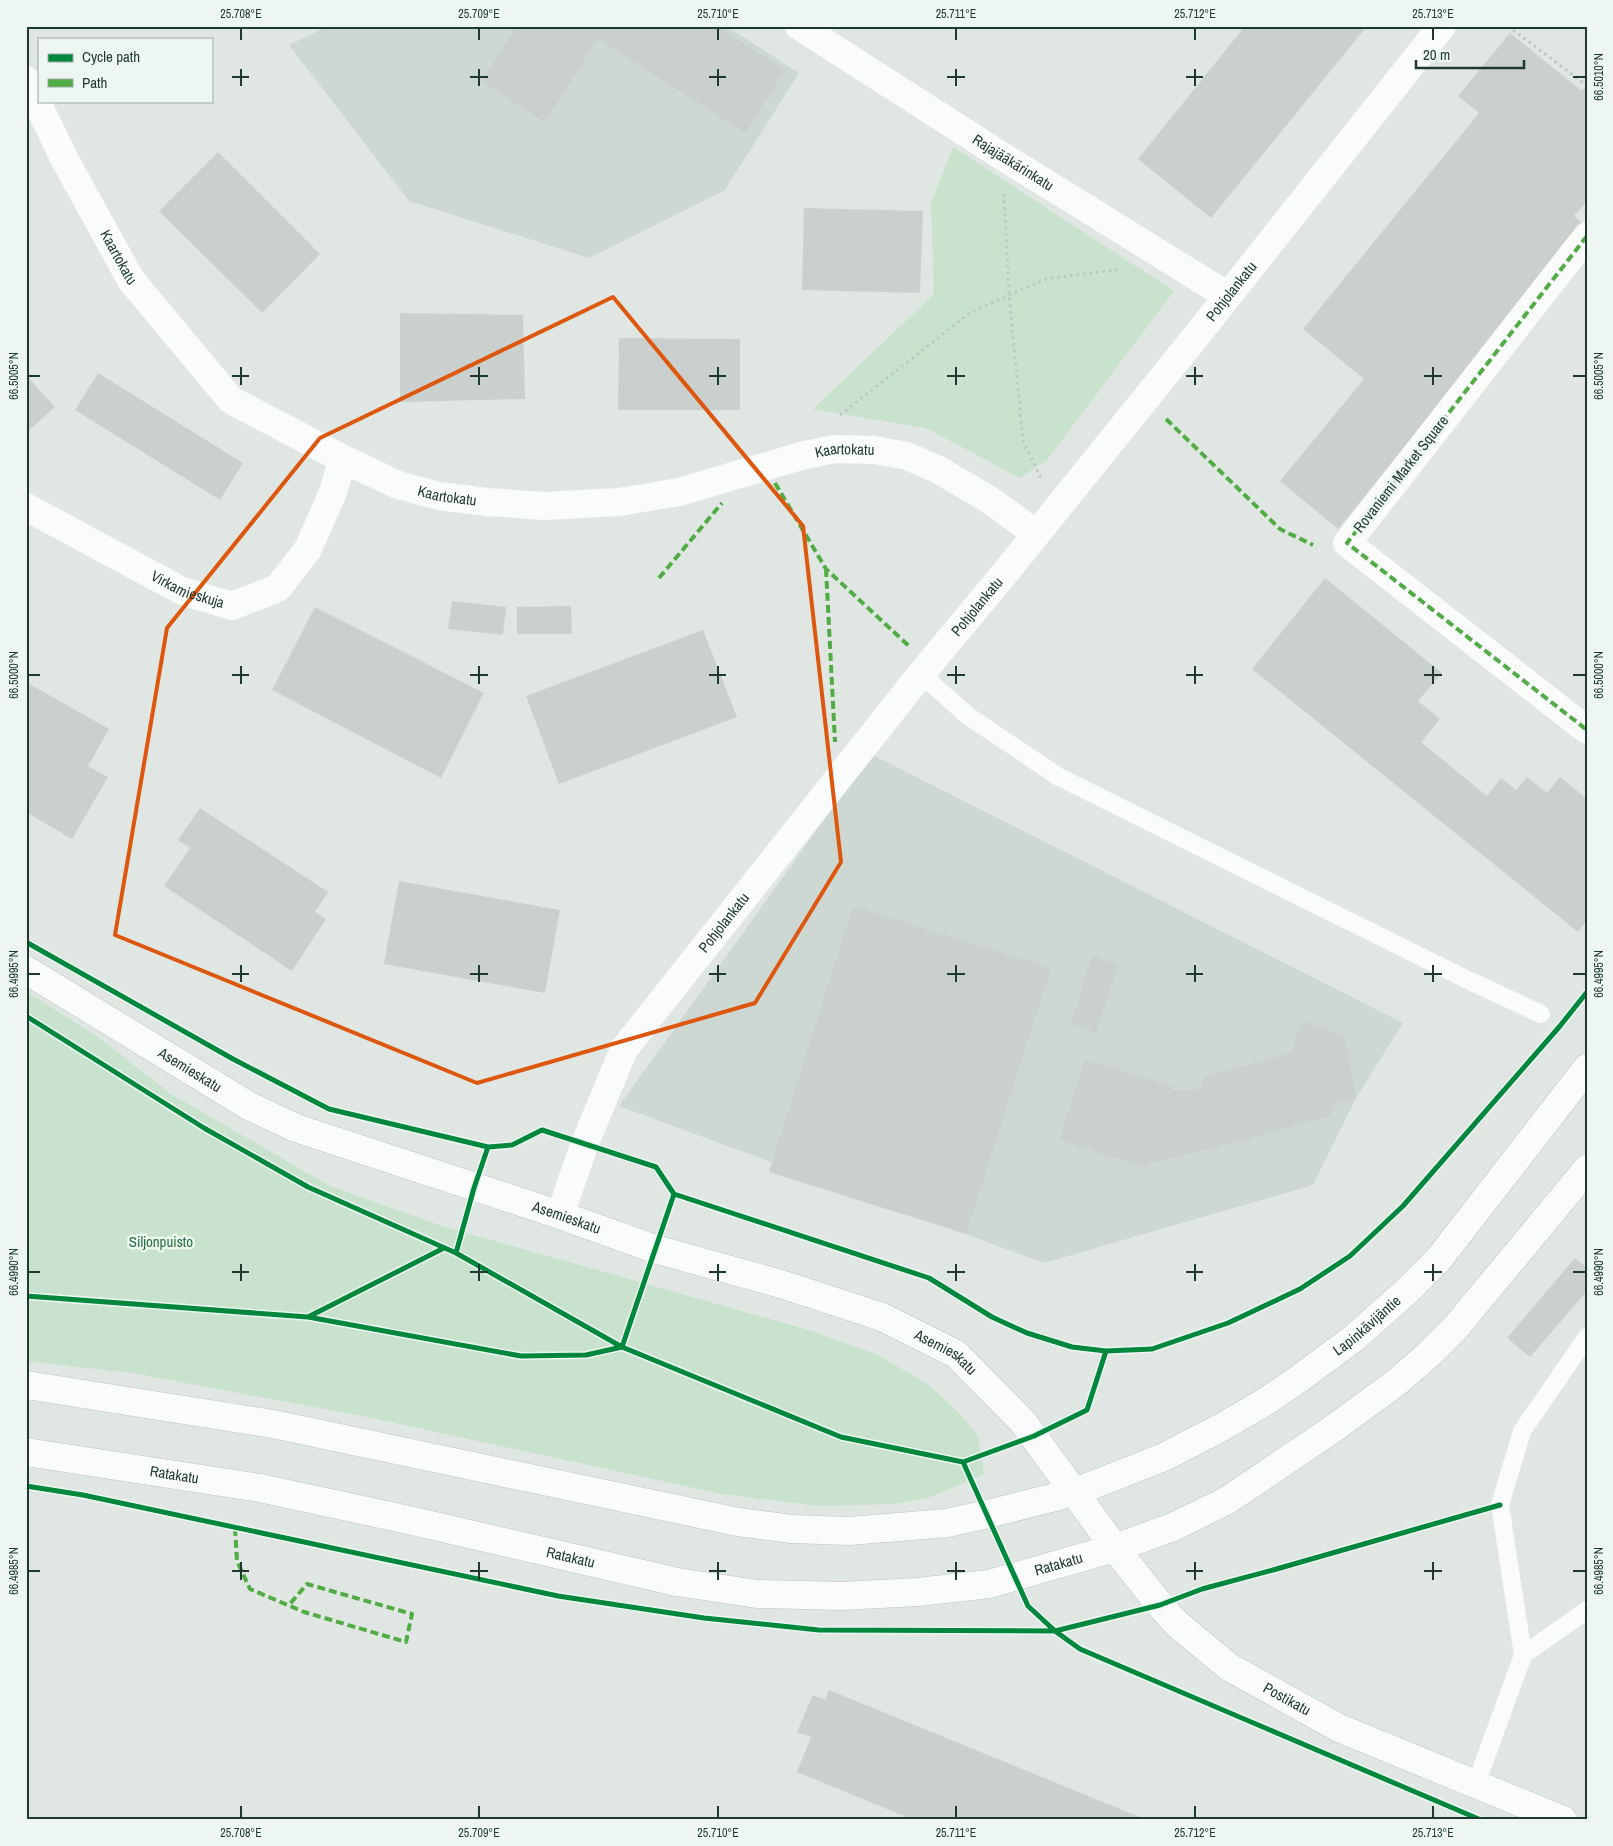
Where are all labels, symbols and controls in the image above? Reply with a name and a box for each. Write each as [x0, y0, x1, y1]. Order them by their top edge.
text: 25.708°E [220, 6, 262, 22]
text: 25.709°E [458, 6, 500, 22]
text: 25.710°E [697, 6, 739, 22]
text: 25.711°E [936, 6, 976, 22]
text: 25.712°E [1174, 6, 1216, 22]
text: 25.713°E [1412, 6, 1454, 22]
legend [38, 38, 212, 102]
scale bar [1416, 38, 1523, 70]
text: 20 m [1423, 44, 1450, 65]
text: Cycle path [82, 46, 140, 67]
text: 66.5010°N [1591, 53, 1607, 101]
text: Path [82, 72, 107, 93]
street label: Rajajääkärinkatu [969, 129, 1058, 196]
street label: Kaartokatu [95, 226, 142, 289]
street label: Pohjolankatu [1201, 257, 1261, 326]
text: 66.5005°N [6, 352, 22, 400]
text: 66.5005°N [1591, 352, 1607, 400]
street label: Rovaniemi Market Square [1348, 411, 1453, 537]
street label: Kaartokatu [813, 438, 875, 463]
street label: Kaartokatu [415, 480, 478, 511]
street label: Virkamieskuja [147, 565, 227, 613]
street label: Pohjolankatu [946, 572, 1007, 640]
text: 66.5000°N [6, 651, 22, 699]
text: 66.5000°N [1591, 651, 1607, 699]
street label: Pohjolankatu [693, 888, 754, 957]
text: 66.4995°N [6, 950, 22, 998]
text: 66.4995°N [1591, 950, 1607, 998]
street label: Asemieskatu [153, 1042, 226, 1097]
street label: Asemieskatu [529, 1195, 604, 1239]
park label: Siljonpuisto [129, 1231, 193, 1252]
text: 66.4990°N [6, 1248, 22, 1296]
text: 66.4990°N [1591, 1248, 1607, 1296]
street label: Lapinkävijäntie [1328, 1290, 1405, 1360]
street label: Asemieskatu [910, 1323, 982, 1379]
street label: Ratakatu [148, 1460, 200, 1488]
street label: Ratakatu [544, 1541, 597, 1573]
text: 66.4985°N [6, 1547, 22, 1595]
street label: Ratakatu [1032, 1547, 1085, 1581]
text: 66.4985°N [1591, 1547, 1607, 1595]
street label: Postikatu [1260, 1677, 1315, 1720]
text: 25.708°E [220, 1825, 262, 1841]
text: 25.709°E [458, 1825, 500, 1841]
text: 25.710°E [697, 1825, 739, 1841]
text: 25.711°E [936, 1825, 976, 1841]
text: 25.712°E [1174, 1825, 1216, 1841]
text: 25.713°E [1412, 1825, 1454, 1841]

